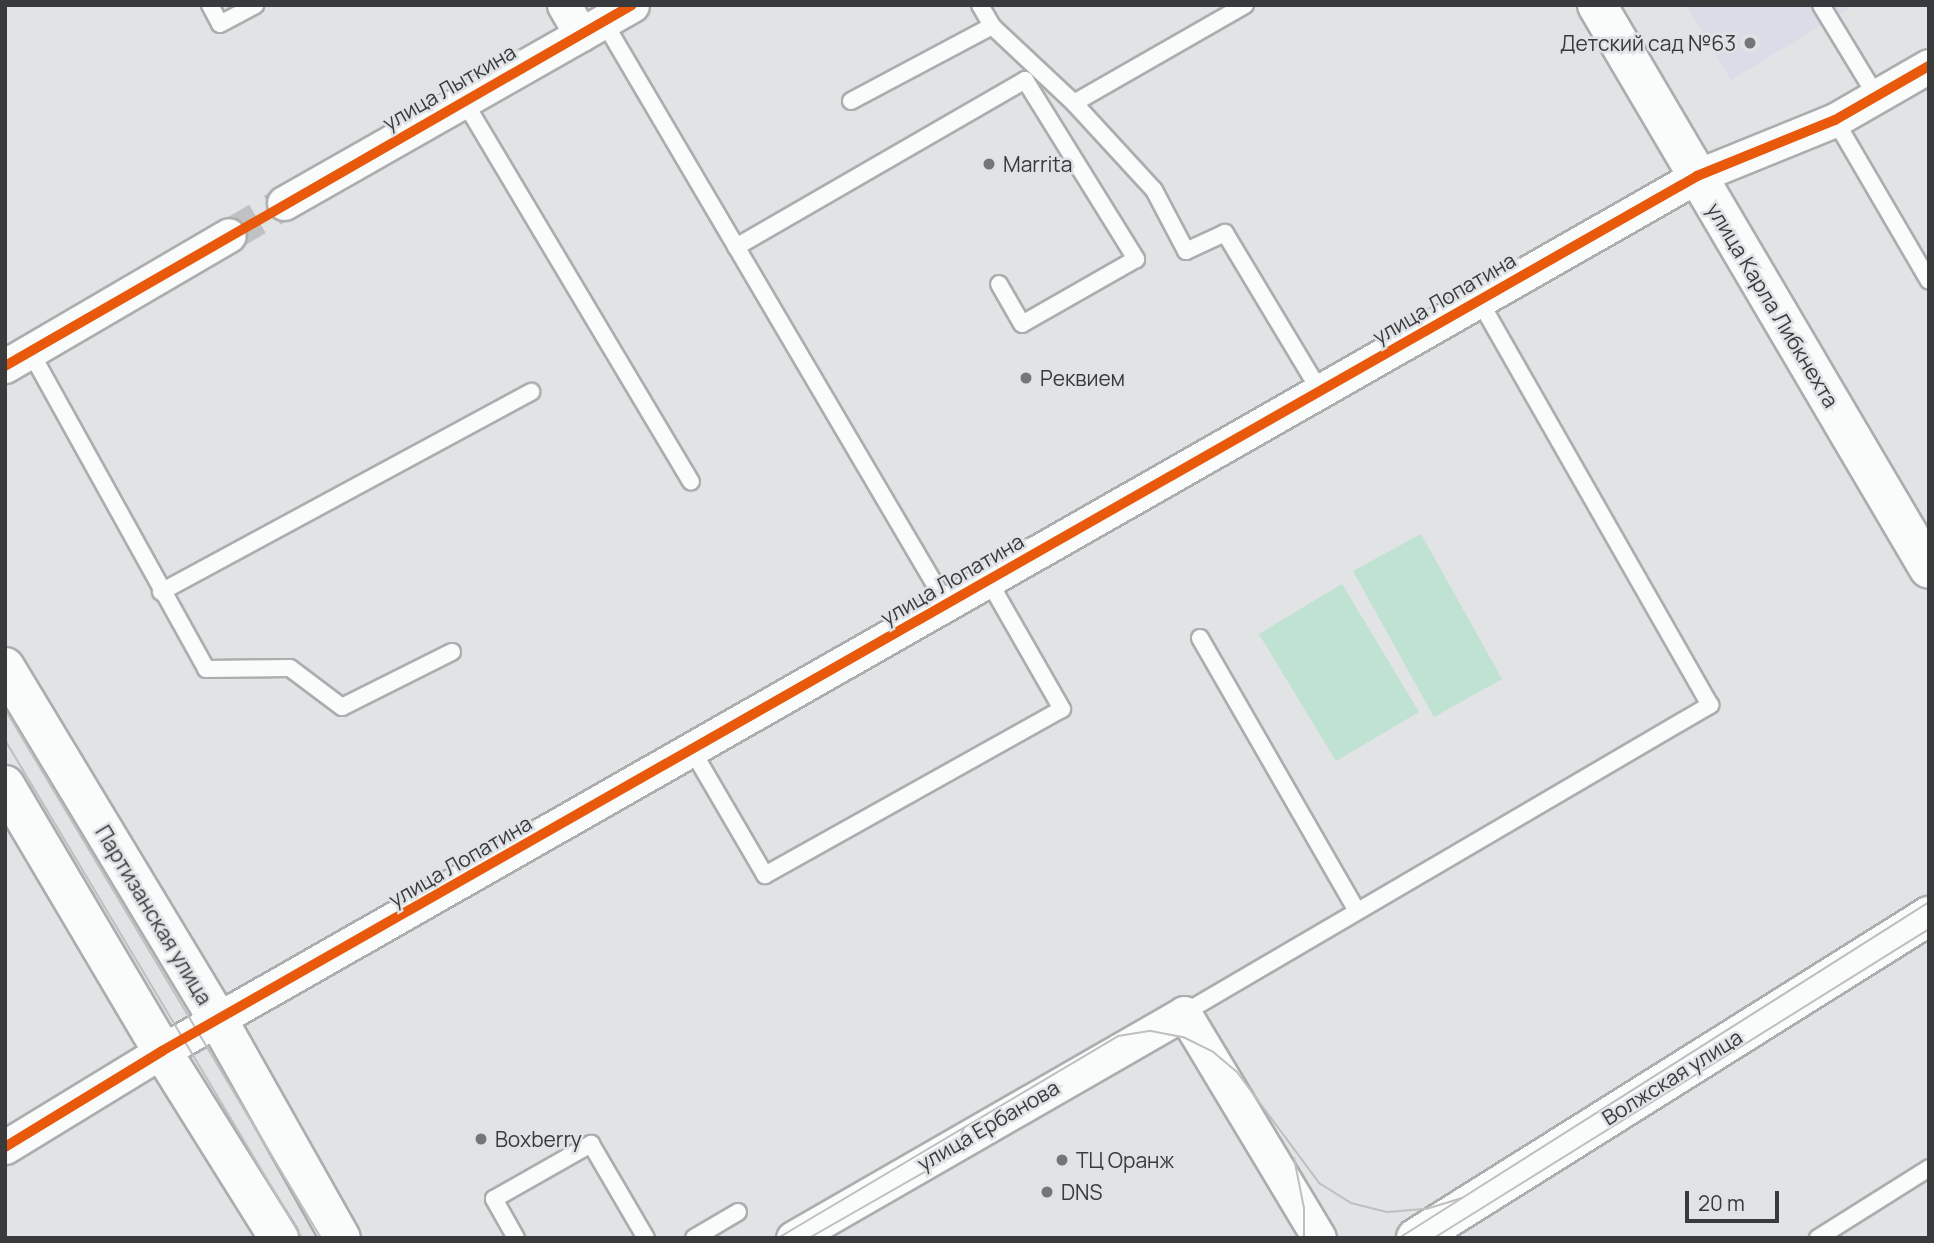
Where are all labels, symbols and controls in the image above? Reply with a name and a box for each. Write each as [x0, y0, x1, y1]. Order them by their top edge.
place label: Детский сад №63 [1560, 30, 1736, 56]
marker: Детский сад №63 [1742, 35, 1758, 51]
street label: улица Лыткина [378, 39, 520, 135]
place label: Marrita [1003, 151, 1072, 177]
marker: Marrita [981, 156, 997, 172]
street label: улица Карла Либкнехта [1702, 198, 1844, 412]
street label: улица Лопатина [1368, 247, 1520, 349]
place label: Реквием [1040, 365, 1125, 391]
marker: Реквием [1018, 370, 1034, 386]
street label: улица Лопатина [876, 528, 1028, 630]
street label: улица Лопатина [384, 810, 536, 912]
street label: Партизанская улица [90, 821, 218, 1009]
street label: Волжская улица [1597, 1024, 1747, 1130]
street label: улица Ербанова [913, 1074, 1063, 1176]
place label: Boxberry [495, 1126, 582, 1152]
marker: Boxberry [473, 1131, 489, 1147]
place label: ТЦ Оранж [1076, 1147, 1174, 1173]
marker: ТЦ Оранж [1054, 1152, 1070, 1168]
scale bar [1689, 1176, 1784, 1220]
place label: DNS [1061, 1179, 1102, 1205]
marker: DNS [1039, 1184, 1055, 1200]
text: 20 m [1698, 1189, 1745, 1217]

